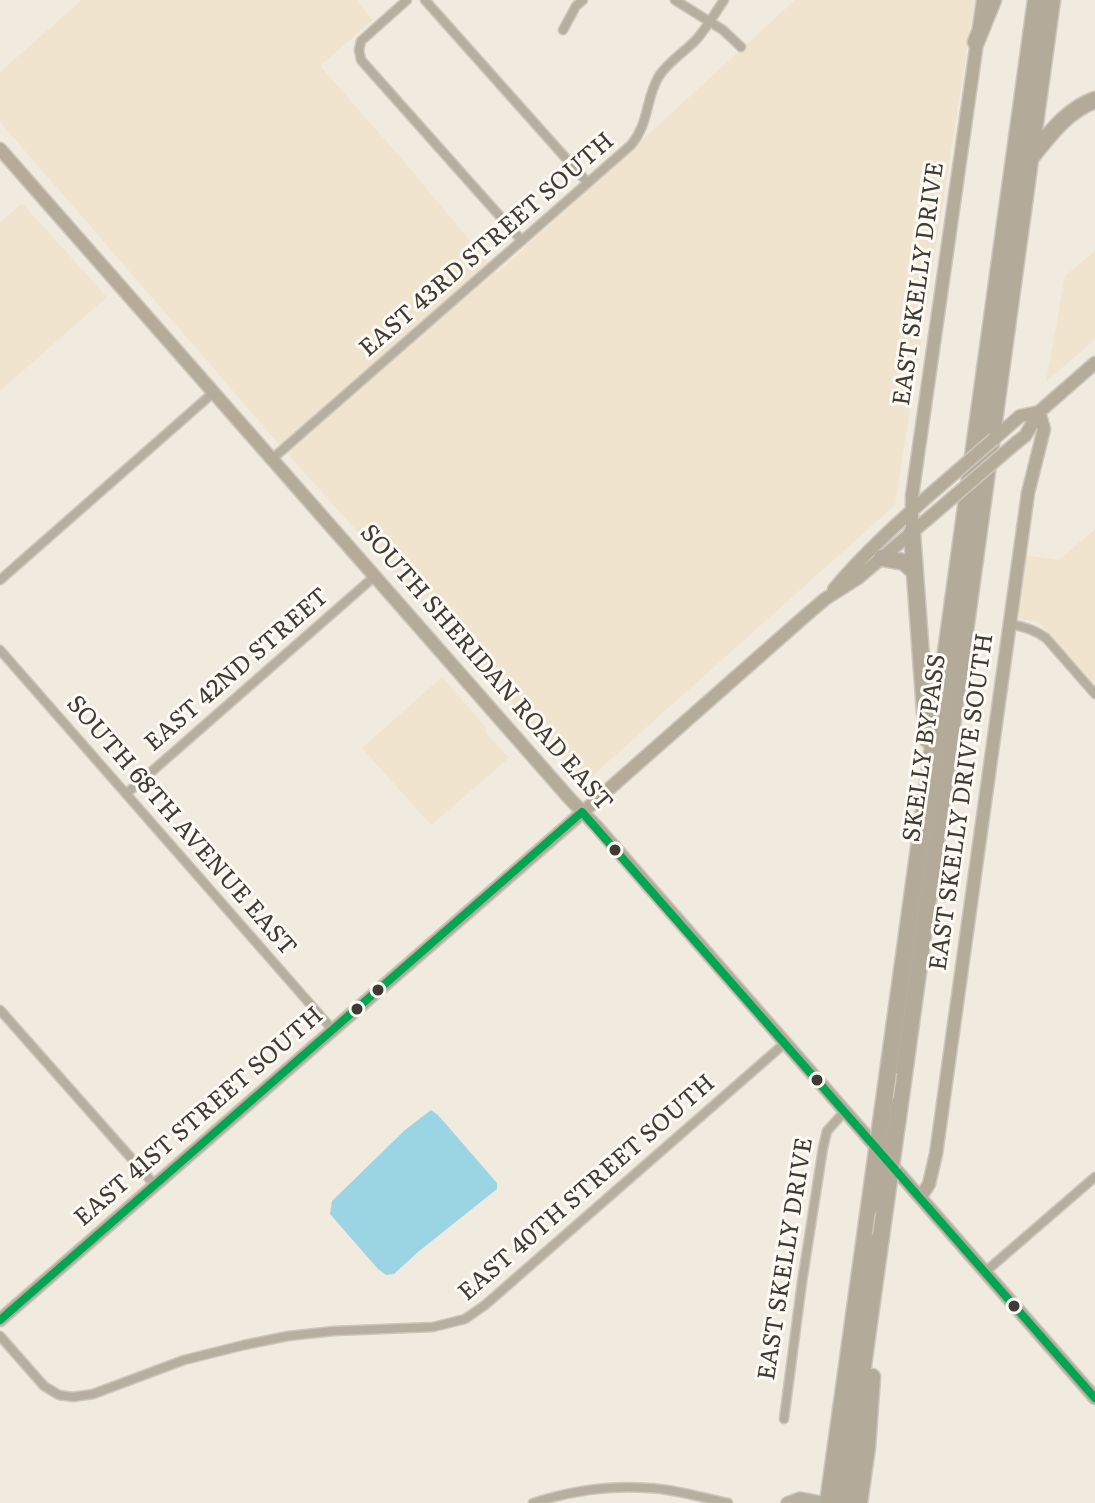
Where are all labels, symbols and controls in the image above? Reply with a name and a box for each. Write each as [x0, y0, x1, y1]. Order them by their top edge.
street label: EAST 43RD STREET SOUTH [354, 127, 620, 363]
street label: EAST SKELLY DRIVE [888, 160, 950, 408]
street label: SOUTH SHERIDAN ROAD EAST [354, 519, 618, 817]
street label: EAST 42ND STREET [139, 582, 335, 758]
street label: EAST SKELLY DRIVE SOUTH [924, 632, 1000, 972]
street label: SKELLY BYPASS [898, 652, 952, 844]
street label: SOUTH 68TH AVENUE EAST [60, 690, 302, 962]
unlabelled marker [607, 842, 623, 858]
unlabelled marker [370, 982, 386, 998]
street label: EAST 41ST STREET SOUTH [69, 1001, 329, 1233]
unlabelled marker [349, 1001, 365, 1017]
street label: EAST 40TH STREET SOUTH [453, 1069, 721, 1307]
unlabelled marker [809, 1072, 825, 1088]
street label: EAST SKELLY DRIVE [753, 1135, 819, 1383]
unlabelled marker [1006, 1298, 1022, 1314]

